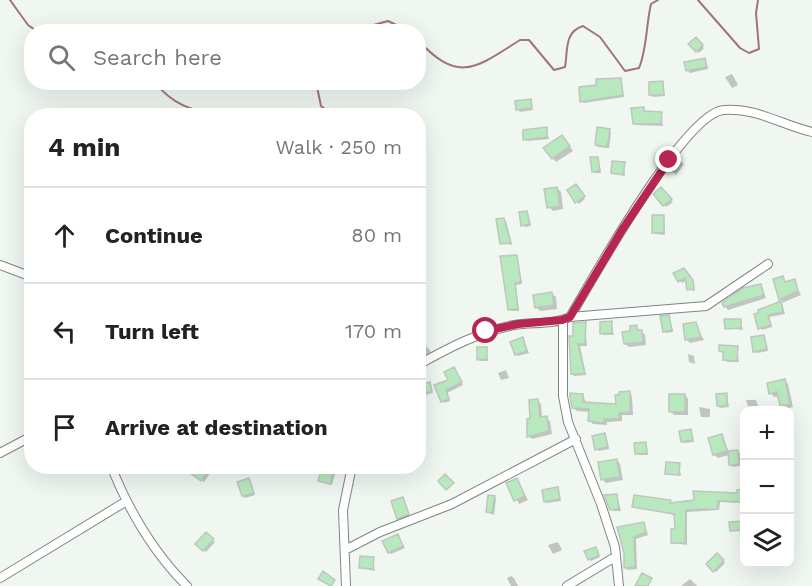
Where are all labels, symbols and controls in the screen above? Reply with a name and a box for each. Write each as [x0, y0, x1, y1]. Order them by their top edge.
search box [24, 24, 426, 90]
icon: search [45, 41, 78, 74]
text: Search here [93, 45, 222, 70]
text: 4 min [48, 132, 120, 162]
text: Walk · 250 m [275, 135, 402, 159]
route end [655, 146, 681, 172]
icon: ahead [48, 219, 81, 252]
text: Continue [105, 223, 203, 248]
text: 80 m [351, 223, 402, 247]
icon: left [48, 315, 81, 348]
route start [472, 317, 498, 343]
text: Turn left [105, 319, 199, 344]
text: 170 m [345, 319, 402, 343]
map controls [740, 406, 794, 568]
button: + [740, 406, 794, 460]
icon: arrive [48, 411, 81, 444]
text: Arrive at destination [105, 415, 328, 440]
button: − [740, 460, 794, 514]
button: layers [740, 514, 794, 568]

